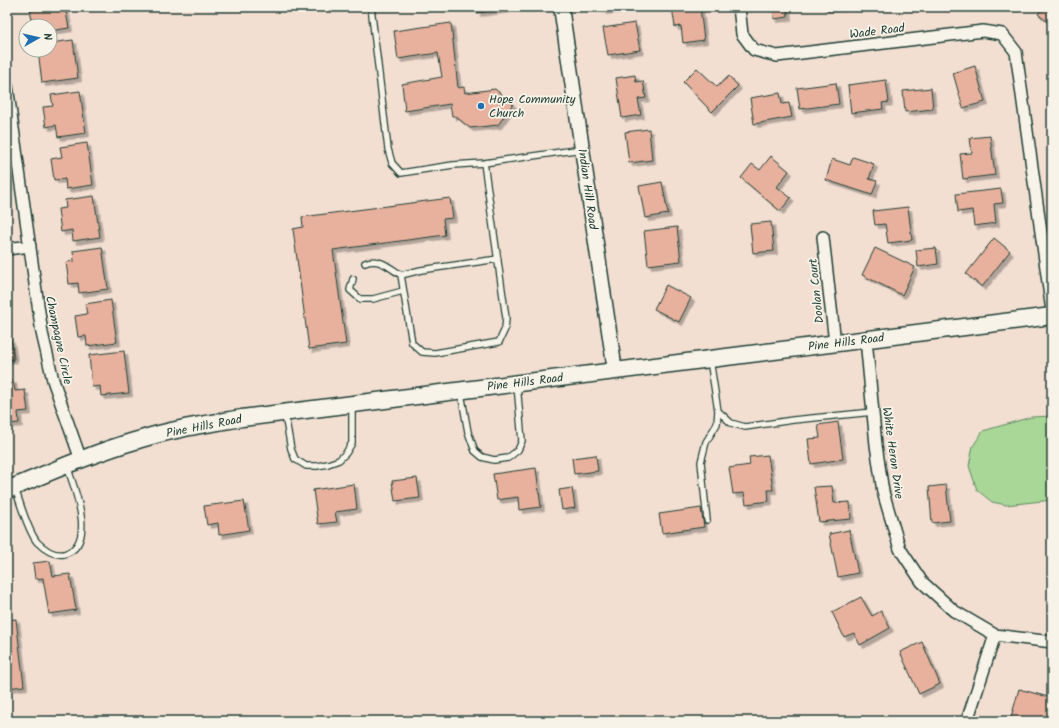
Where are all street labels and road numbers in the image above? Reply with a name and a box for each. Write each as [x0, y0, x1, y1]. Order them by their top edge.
street label: Wade Road [848, 19, 907, 44]
street label: Indian Hill Road [572, 147, 603, 232]
street label: Doolan Court [804, 257, 829, 324]
street label: Champagne Circle [40, 294, 77, 387]
street label: Pine Hills Road [807, 328, 886, 357]
street label: Pine Hills Road [486, 368, 565, 397]
street label: White Heron Drive [877, 406, 908, 501]
street label: Pine Hills Road [165, 410, 245, 443]

